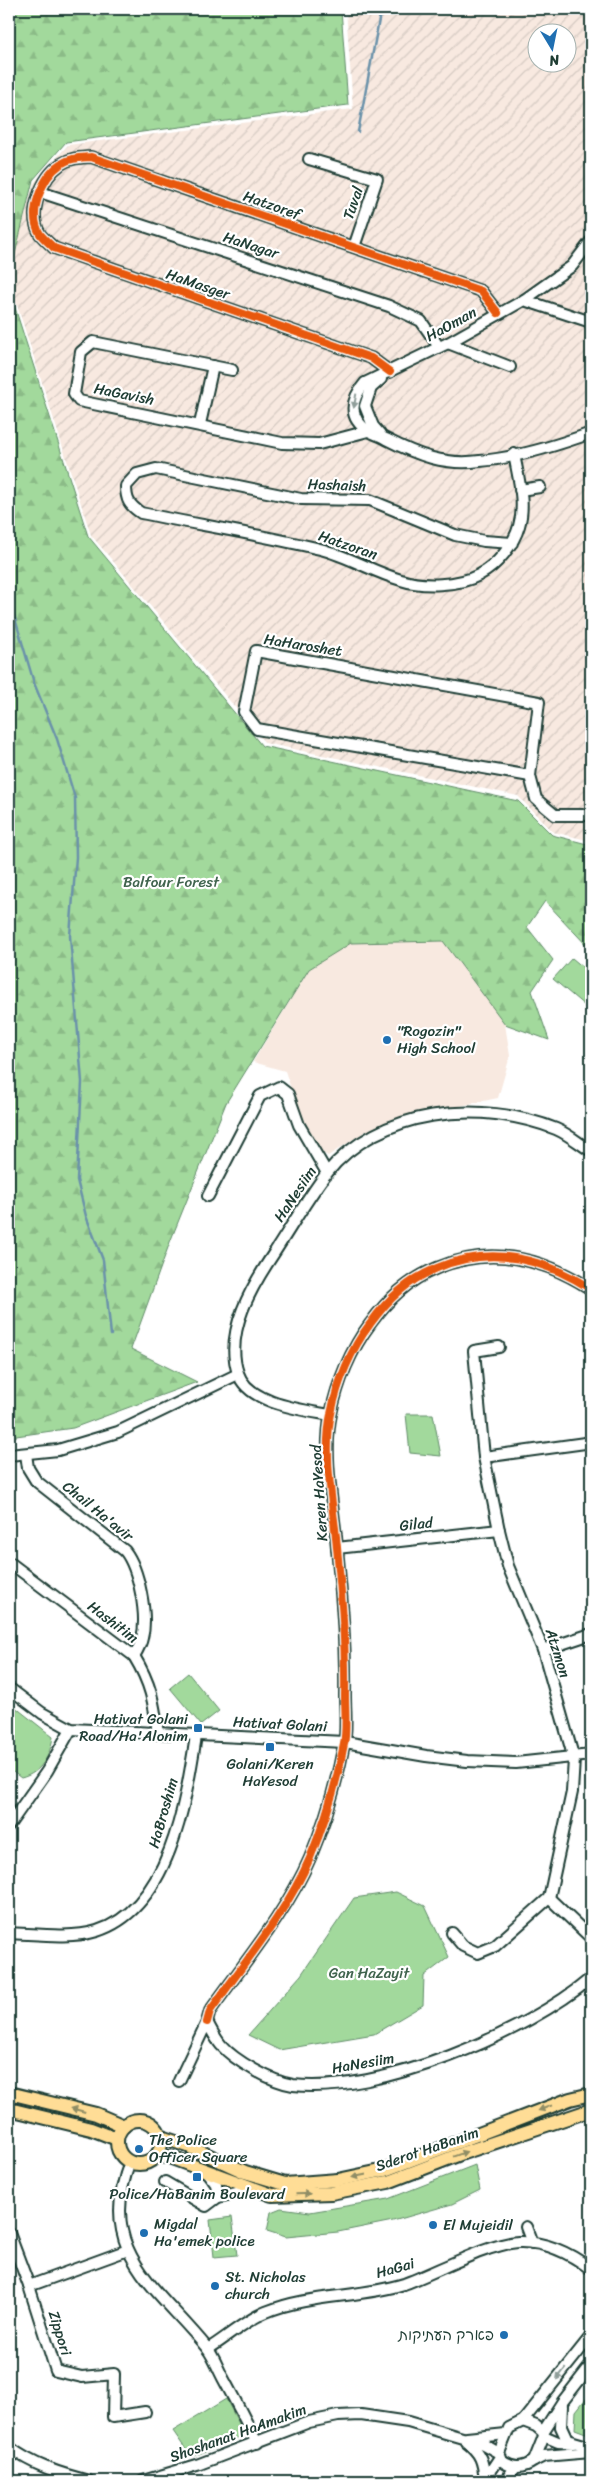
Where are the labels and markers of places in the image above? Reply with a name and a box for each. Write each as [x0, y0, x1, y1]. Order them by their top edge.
place label: "Rogozin" High School [397, 1018, 476, 1061]
marker: "Rogozin" High School [381, 1034, 393, 1046]
place label: Hativat Golani Road/Ha'Alonim [79, 1706, 189, 1749]
marker: Hativat Golani Road/Ha'Alonim [192, 1722, 204, 1734]
marker: Golani/Keren HaYesod [264, 1741, 276, 1753]
place label: Golani/Keren HaYesod [226, 1751, 314, 1794]
place label: The Police Officer Square [149, 2127, 248, 2170]
marker: The Police Officer Square [133, 2143, 145, 2155]
marker: Police/HaBanim Boulevard [191, 2171, 203, 2183]
place label: Police/HaBanim Boulevard [109, 2181, 286, 2207]
place label: Migdal Ha'emek police [154, 2211, 255, 2254]
place label: El Mujeidil [443, 2212, 514, 2238]
marker: El Mujeidil [427, 2219, 439, 2231]
marker: Migdal Ha'emek police [138, 2227, 150, 2239]
place label: St. Nicholas church [225, 2264, 306, 2307]
marker: St. Nicholas church [209, 2280, 221, 2292]
place label: פארק העתיקות [397, 2322, 494, 2348]
marker: פארק העתיקות [498, 2329, 510, 2341]

